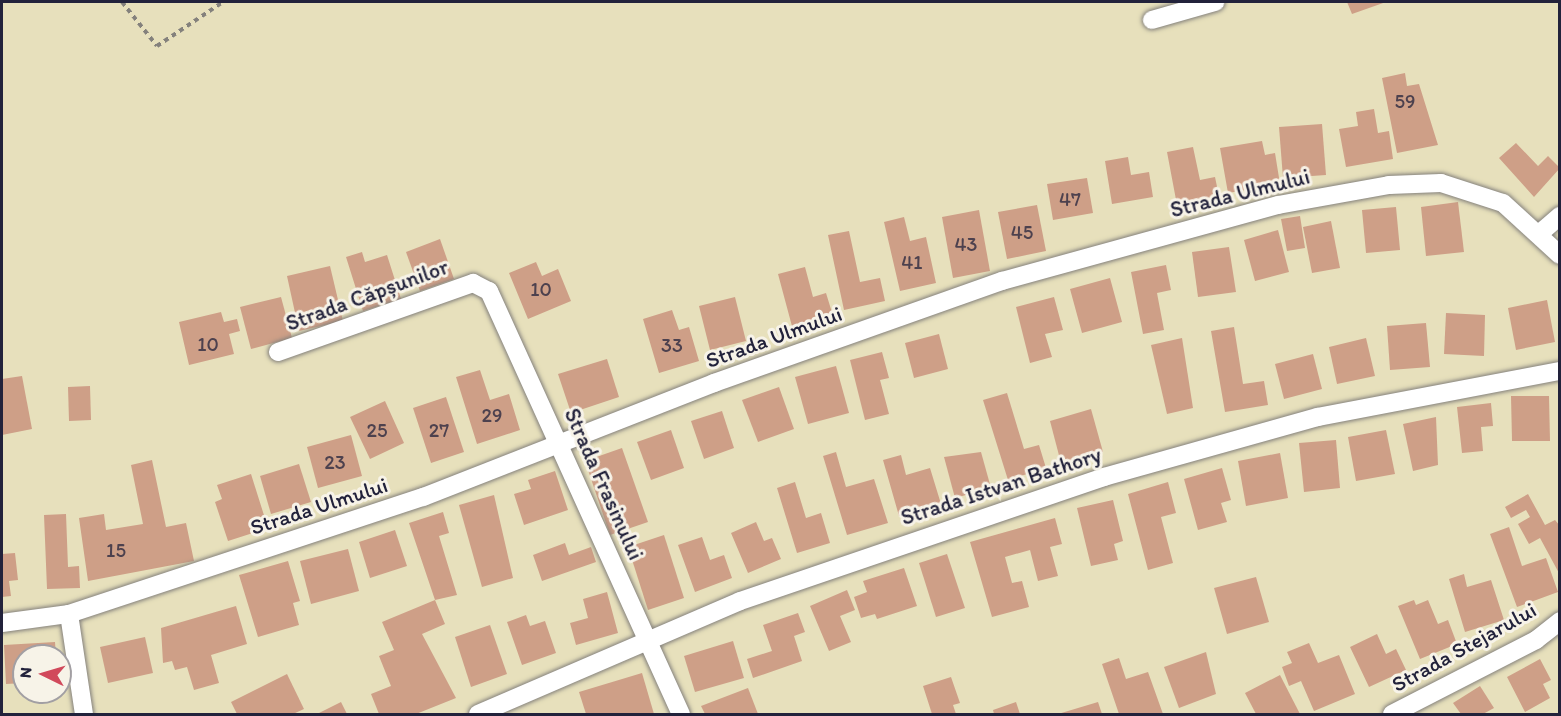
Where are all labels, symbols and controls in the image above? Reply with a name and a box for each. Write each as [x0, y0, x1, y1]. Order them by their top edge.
house number: 59 [1395, 89, 1415, 113]
street label: Strada Ulmului [1168, 163, 1312, 223]
house number: 47 [1059, 187, 1081, 211]
house number: 45 [1011, 220, 1033, 244]
house number: 43 [955, 232, 977, 256]
house number: 41 [901, 250, 923, 274]
street label: Strada Căpșunilor [282, 253, 452, 337]
house number: 10 [530, 277, 552, 301]
street label: Strada Ulmului [702, 300, 846, 374]
house number: 10 [197, 332, 219, 356]
house number: 33 [661, 333, 683, 357]
house number: 29 [482, 403, 502, 427]
street label: Strada Frasinului [559, 404, 649, 564]
house number: 25 [366, 418, 388, 442]
house number: 27 [429, 418, 449, 442]
street label: Strada Istvan Bathory [898, 441, 1104, 531]
house number: 23 [324, 450, 346, 474]
street label: Strada Ulmului [247, 471, 391, 541]
house number: 15 [106, 538, 126, 562]
street label: Strada Stejarului [1387, 597, 1541, 697]
north arrow [12, 644, 72, 704]
text: N [16, 666, 35, 679]

